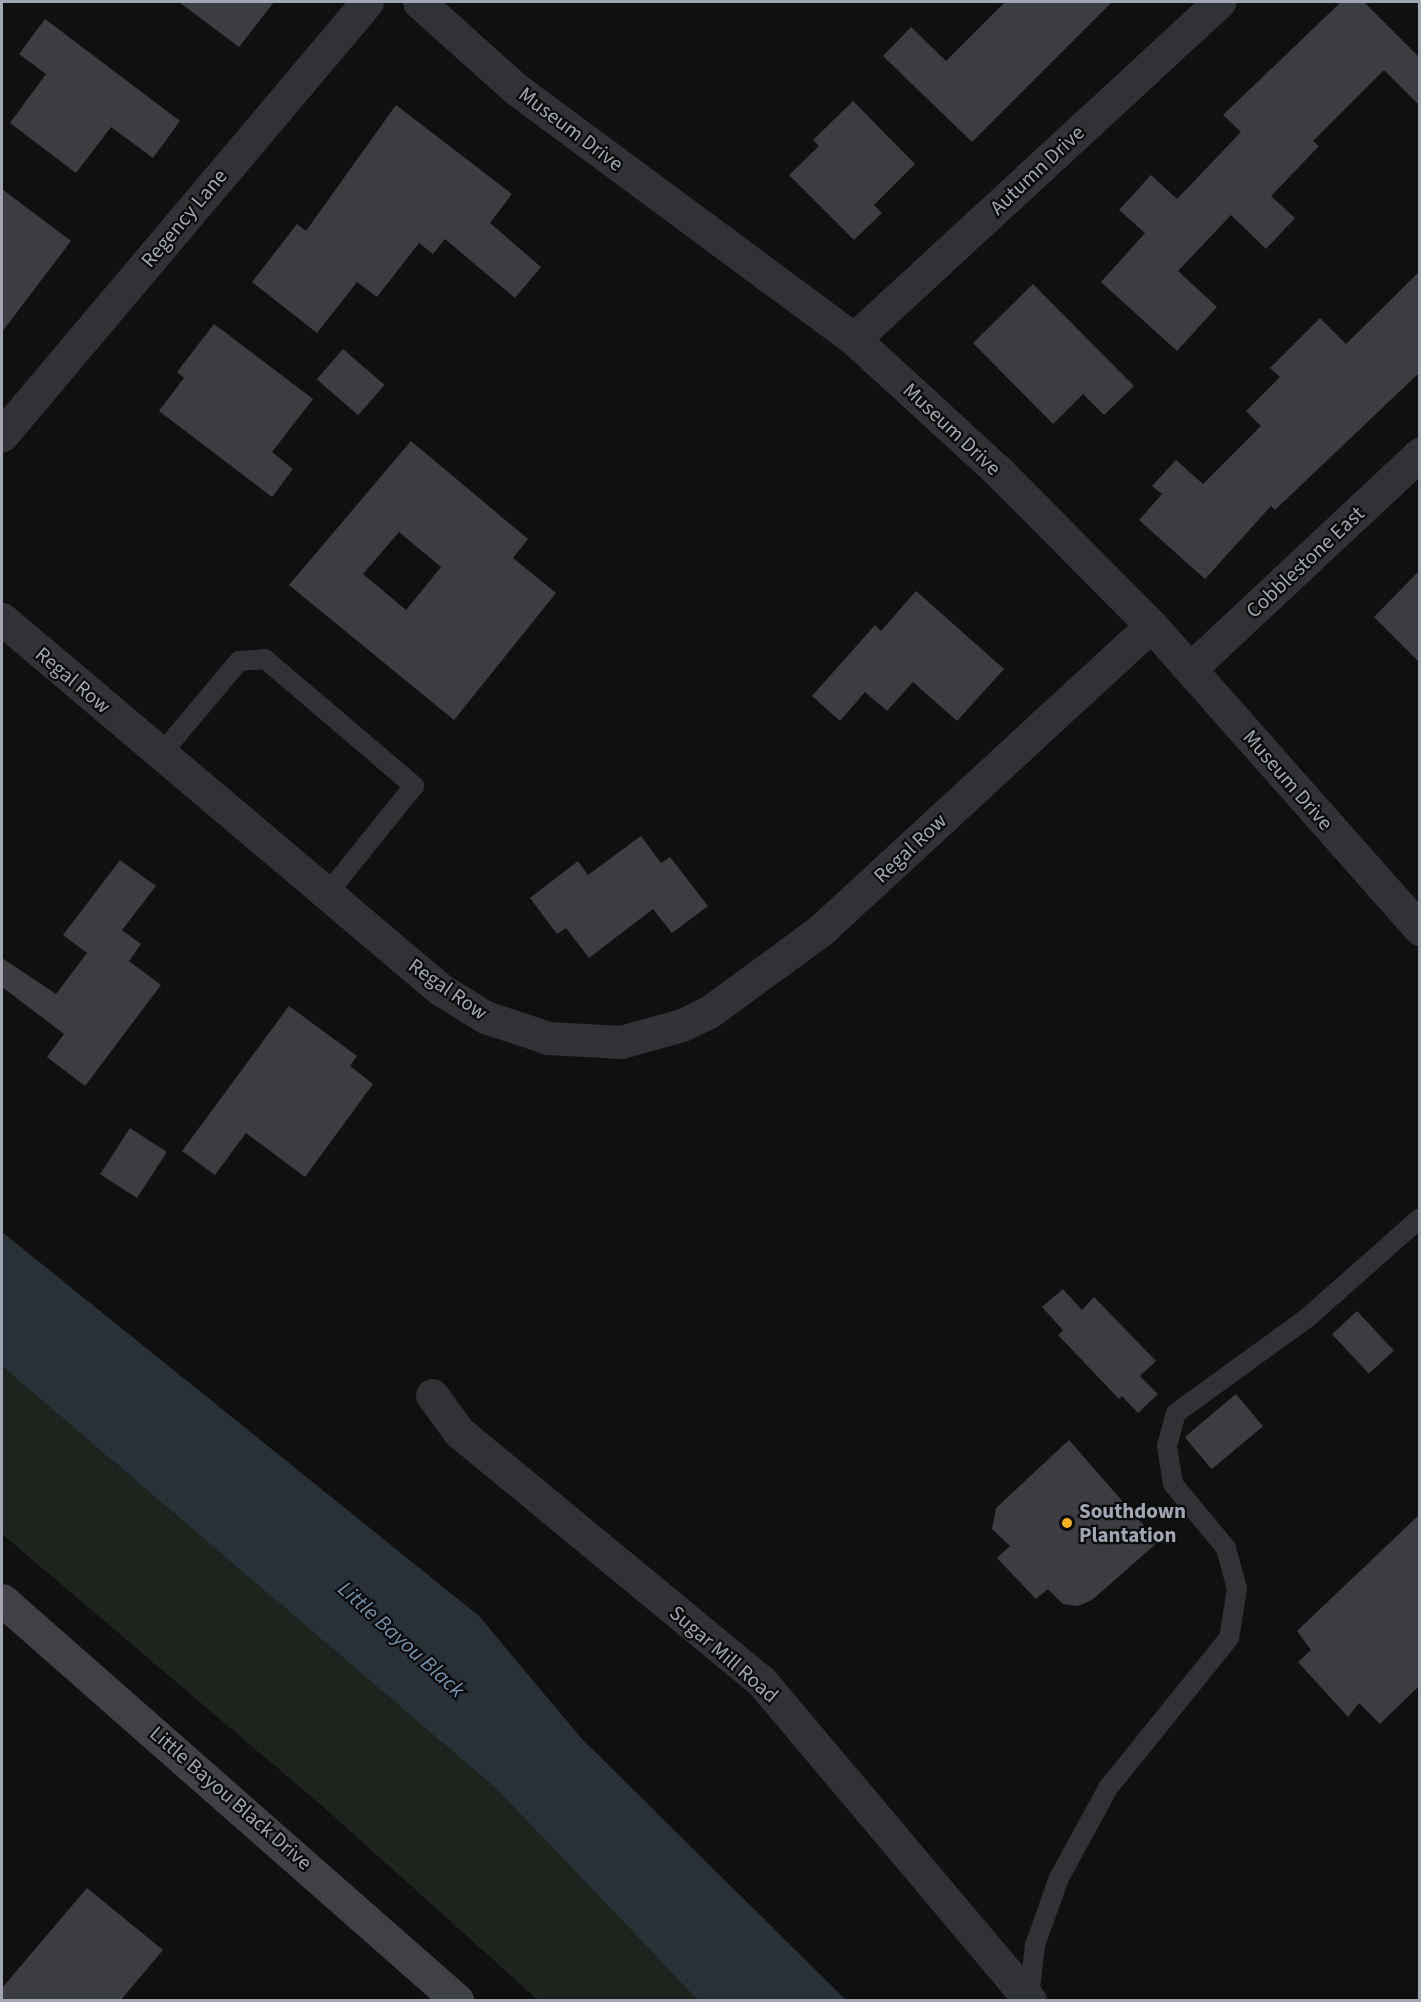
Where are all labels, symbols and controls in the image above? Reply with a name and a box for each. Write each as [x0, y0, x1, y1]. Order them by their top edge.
street label: Museum Drive [514, 81, 628, 177]
street label: Autumn Drive [985, 120, 1089, 220]
street label: Regency Lane [136, 164, 232, 272]
street label: Museum Drive [898, 377, 1006, 481]
street label: Cobblestone East [1241, 501, 1369, 623]
street label: Regal Row [30, 641, 116, 719]
street label: Museum Drive [1238, 725, 1338, 835]
street label: Regal Row [868, 808, 952, 888]
street label: Regal Row [404, 953, 492, 1025]
place label: Southdown Plantation [1079, 1498, 1186, 1548]
marker: Southdown Plantation [1060, 1516, 1074, 1530]
water label: Little Bayou Black [332, 1576, 470, 1704]
street label: Sugar Mill Road [665, 1600, 783, 1708]
street label: Little Bayou Black Drive [145, 1721, 317, 1875]

